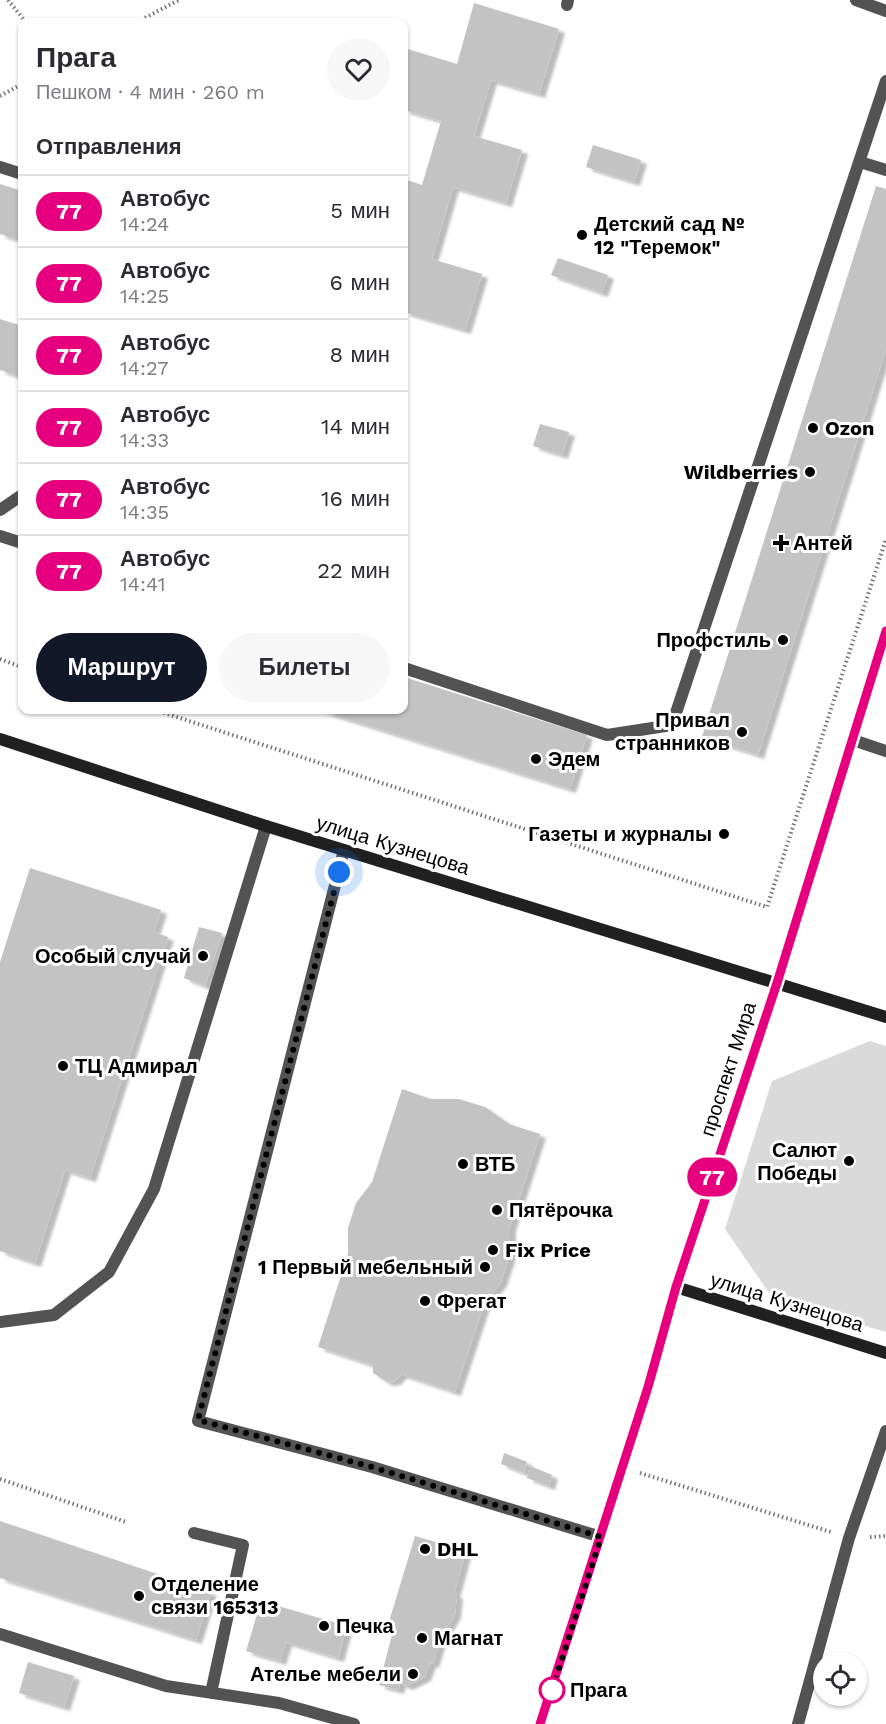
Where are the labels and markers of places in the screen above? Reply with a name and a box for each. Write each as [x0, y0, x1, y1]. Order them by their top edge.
place label: Детский сад № 12 "Теремок" [594, 212, 745, 259]
marker: Детский сад № 12 "Теремок" [575, 228, 589, 242]
place label: Ozon [825, 416, 874, 440]
marker: Ozon [806, 421, 820, 435]
place label: Wildberries [684, 460, 798, 484]
marker: Wildberries [803, 465, 817, 479]
place label: Антей [793, 531, 853, 555]
marker: Антей [774, 536, 788, 550]
place label: Профстиль [656, 628, 771, 652]
marker: Профстиль [776, 633, 790, 647]
place label: Привал странников [615, 708, 730, 755]
marker: Привал странников [735, 725, 749, 739]
place label: Эдем [548, 747, 600, 771]
marker: Эдем [529, 752, 543, 766]
place label: Газеты и журналы [528, 822, 712, 846]
marker: Газеты и журналы [717, 827, 731, 841]
place label: Особый случай [35, 944, 191, 968]
marker: Особый случай [196, 949, 210, 963]
place label: ТЦ Адмирал [75, 1054, 198, 1078]
marker: ТЦ Адмирал [56, 1059, 70, 1073]
place label: Салют Победы [757, 1138, 837, 1185]
place label: ВТБ [475, 1152, 515, 1176]
marker: Салют Победы [842, 1154, 856, 1168]
marker: ВТБ [456, 1157, 470, 1171]
place label: Пятёрочка [509, 1198, 614, 1222]
marker: Пятёрочка [490, 1203, 504, 1217]
place label: Fix Price [505, 1238, 591, 1262]
marker: Fix Price [486, 1243, 500, 1257]
place label: 1 Первый мебельный [258, 1255, 473, 1279]
marker: 1 Первый мебельный [478, 1260, 492, 1274]
place label: Фрегат [437, 1289, 507, 1313]
marker: Фрегат [418, 1294, 432, 1308]
place label: DHL [437, 1537, 478, 1561]
marker: DHL [418, 1542, 432, 1556]
place label: Отделение связи 165313 [151, 1572, 279, 1619]
marker: Отделение связи 165313 [132, 1589, 146, 1603]
place label: Печка [336, 1614, 395, 1638]
marker: Печка [317, 1619, 331, 1633]
place label: Магнат [434, 1626, 504, 1650]
marker: Магнат [415, 1631, 429, 1645]
place label: Ателье мебели [250, 1662, 401, 1686]
marker: Ателье мебели [406, 1667, 420, 1681]
marker: Прага [539, 1677, 565, 1703]
place label: Прага [570, 1678, 628, 1702]

